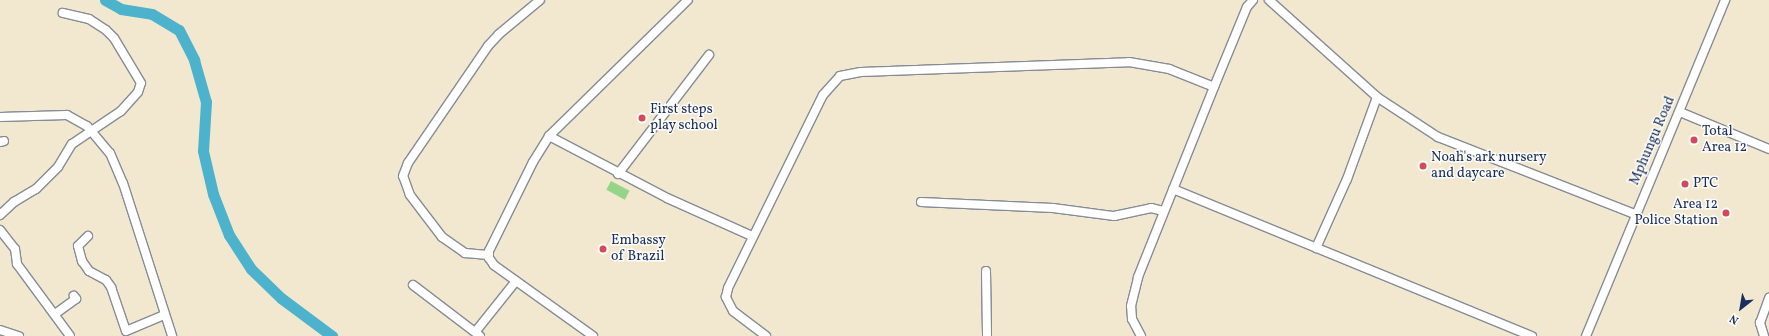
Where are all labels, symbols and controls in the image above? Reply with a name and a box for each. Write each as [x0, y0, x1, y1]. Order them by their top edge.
street label: Mphungu Road [1627, 94, 1679, 188]
place label: First steps play school [650, 102, 718, 134]
marker: First steps play school [637, 113, 647, 123]
place label: Total Area 12 [1702, 124, 1747, 156]
marker: Total Area 12 [1689, 135, 1699, 145]
place label: Noah's ark nursery and daycare [1431, 150, 1546, 182]
marker: Noah's ark nursery and daycare [1418, 161, 1428, 171]
place label: PTC [1693, 176, 1718, 192]
marker: PTC [1680, 179, 1690, 189]
place label: Area 12 Police Station [1634, 197, 1718, 230]
marker: Area 12 Police Station [1721, 208, 1731, 218]
place label: Embassy of Brazil [611, 233, 666, 266]
marker: Embassy of Brazil [598, 244, 608, 254]
north arrow [1721, 288, 1761, 328]
text: N [1727, 310, 1742, 327]

